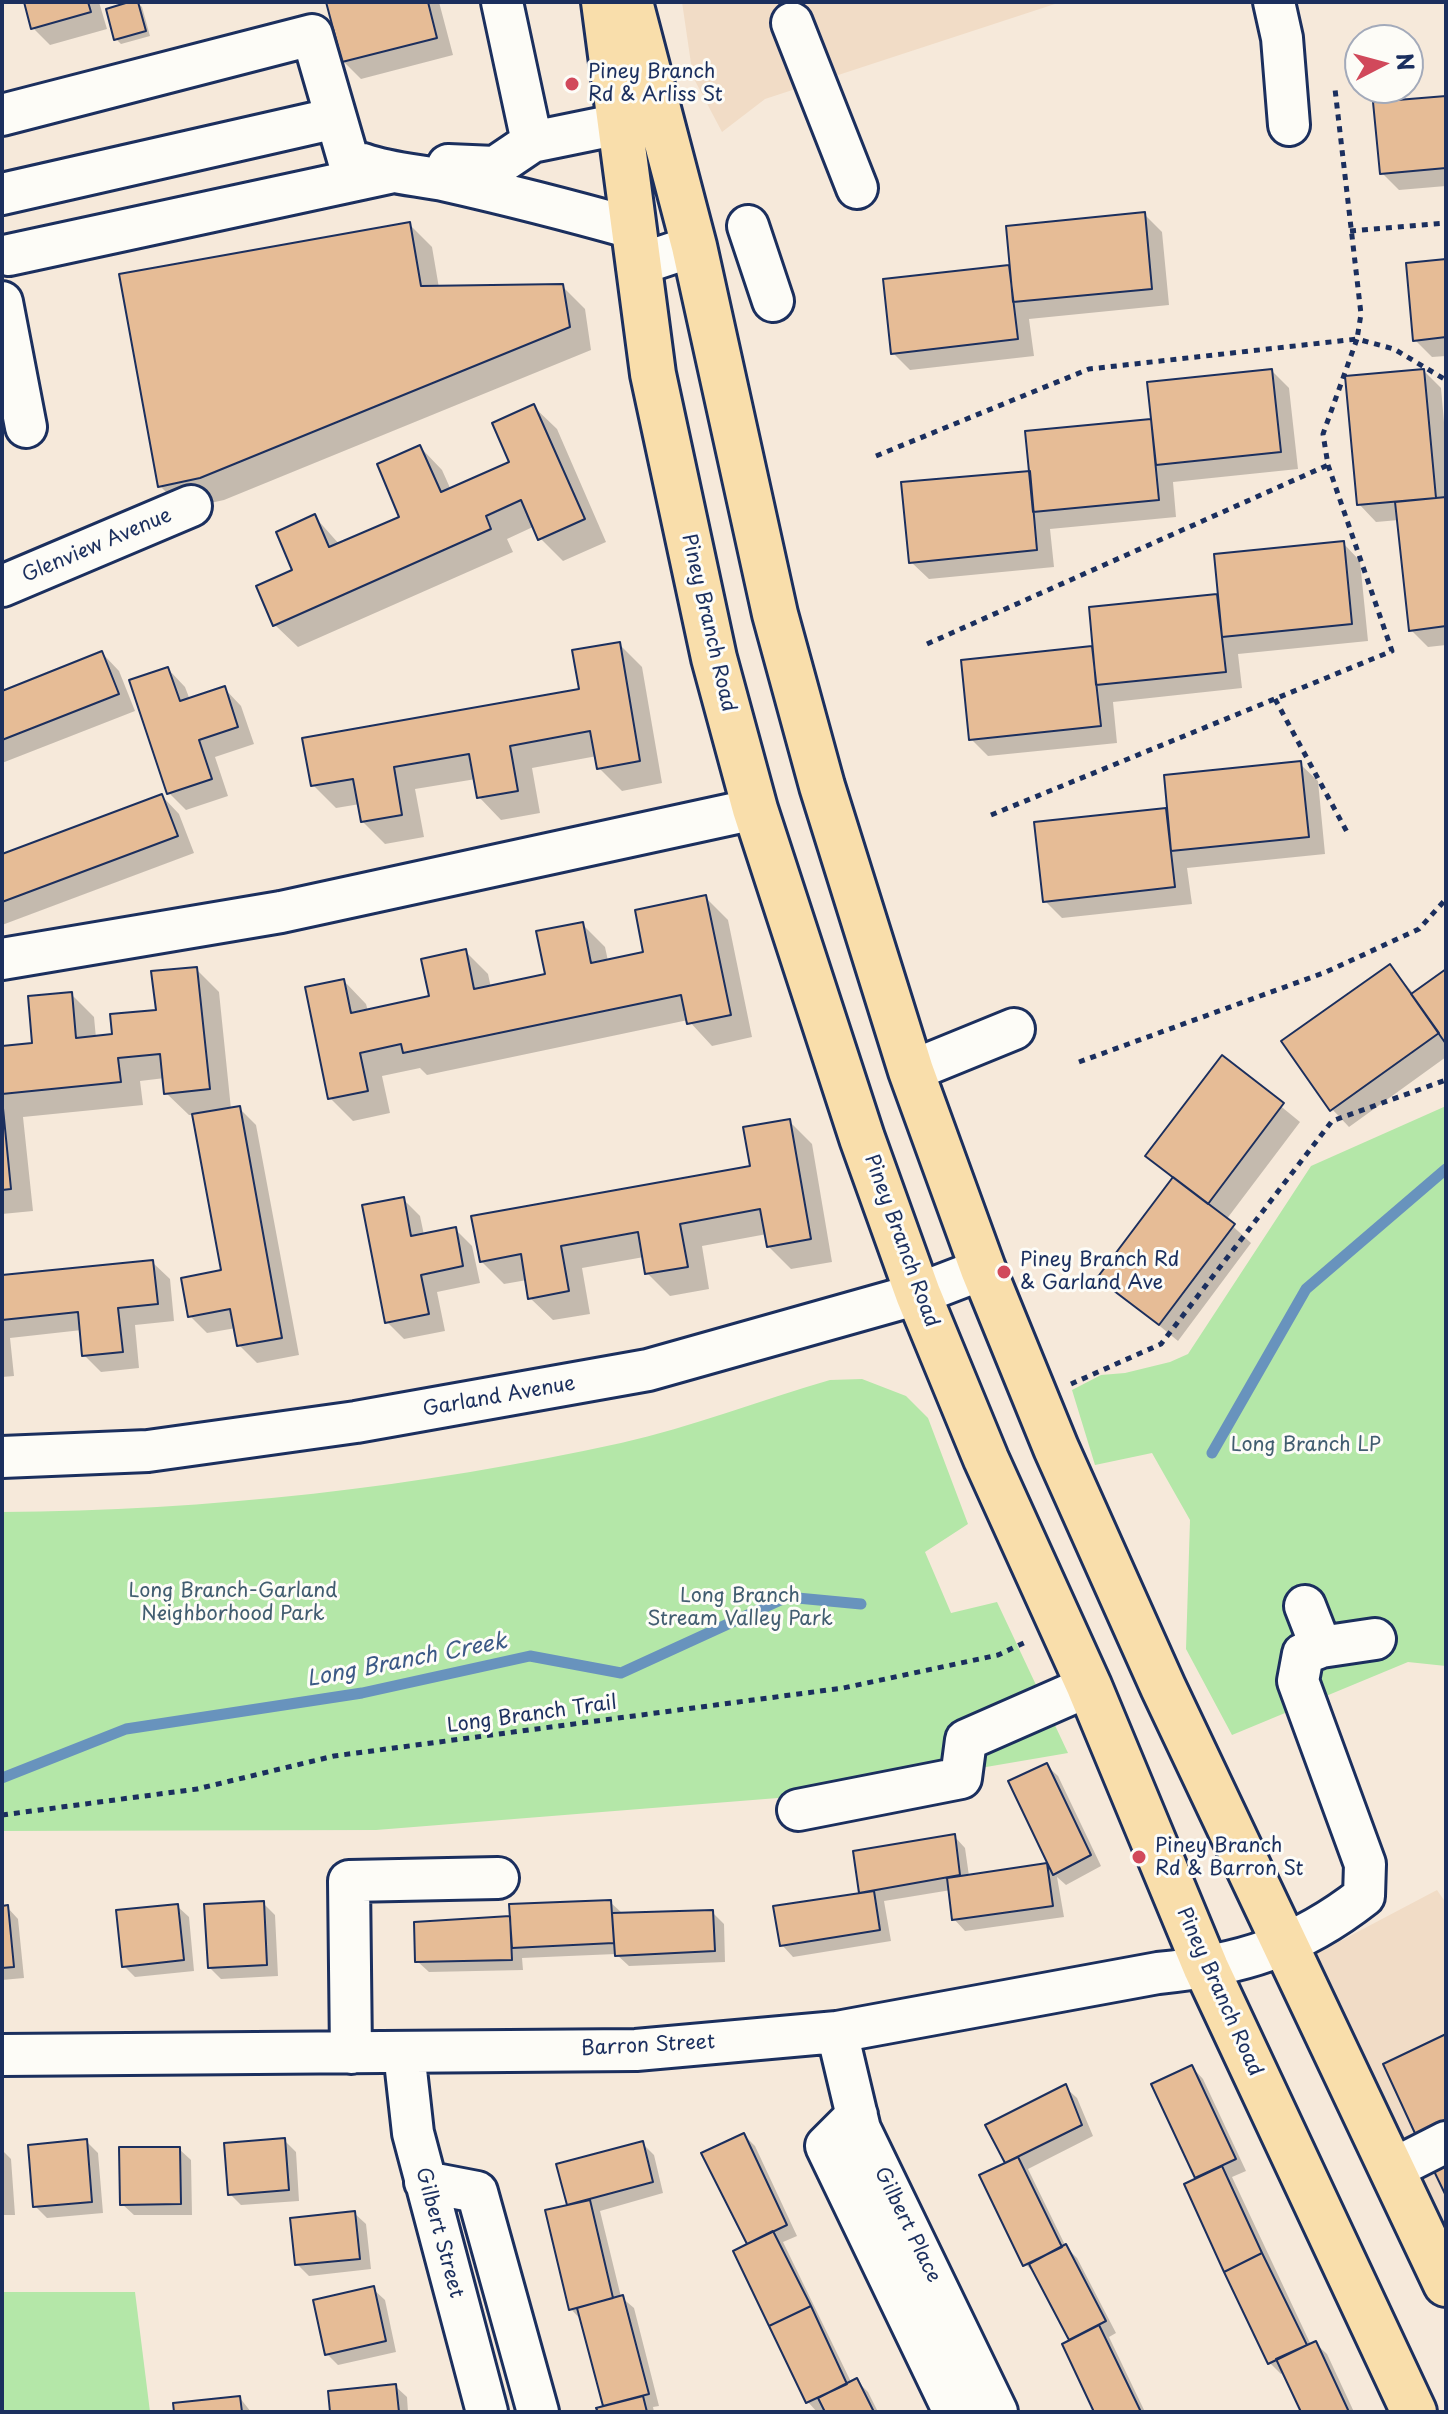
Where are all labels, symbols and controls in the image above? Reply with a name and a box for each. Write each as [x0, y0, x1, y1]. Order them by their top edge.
north arrow [1344, 24, 1424, 104]
text: N [1389, 51, 1424, 72]
place label: Piney Branch Rd & Arliss St [588, 60, 723, 107]
marker: Piney Branch Rd & Arliss St [563, 75, 581, 93]
street label: Glenview Avenue [19, 504, 175, 588]
street label: Piney Branch Road [676, 532, 740, 714]
street label: Piney Branch Road [859, 1151, 943, 1331]
place label: Piney Branch Rd & Garland Ave [1020, 1248, 1179, 1295]
marker: Piney Branch Rd & Garland Ave [995, 1263, 1013, 1281]
street label: Garland Avenue [421, 1372, 577, 1422]
park label: Long Branch LP [1231, 1433, 1381, 1457]
park label: Long Branch-Garland Neighborhood Park [129, 1579, 337, 1626]
park label: Long Branch Stream Valley Park [647, 1584, 833, 1631]
water label: Long Branch Creek [305, 1629, 509, 1693]
street label: Long Branch Trail [446, 1691, 618, 1739]
place label: Piney Branch Rd & Barron St [1155, 1834, 1303, 1881]
marker: Piney Branch Rd & Barron St [1130, 1848, 1148, 1866]
street label: Piney Branch Road [1171, 1904, 1267, 2080]
street label: Barron Street [580, 2031, 716, 2061]
street label: Gilbert Place [869, 2163, 945, 2287]
street label: Gilbert Street [410, 2165, 468, 2301]

